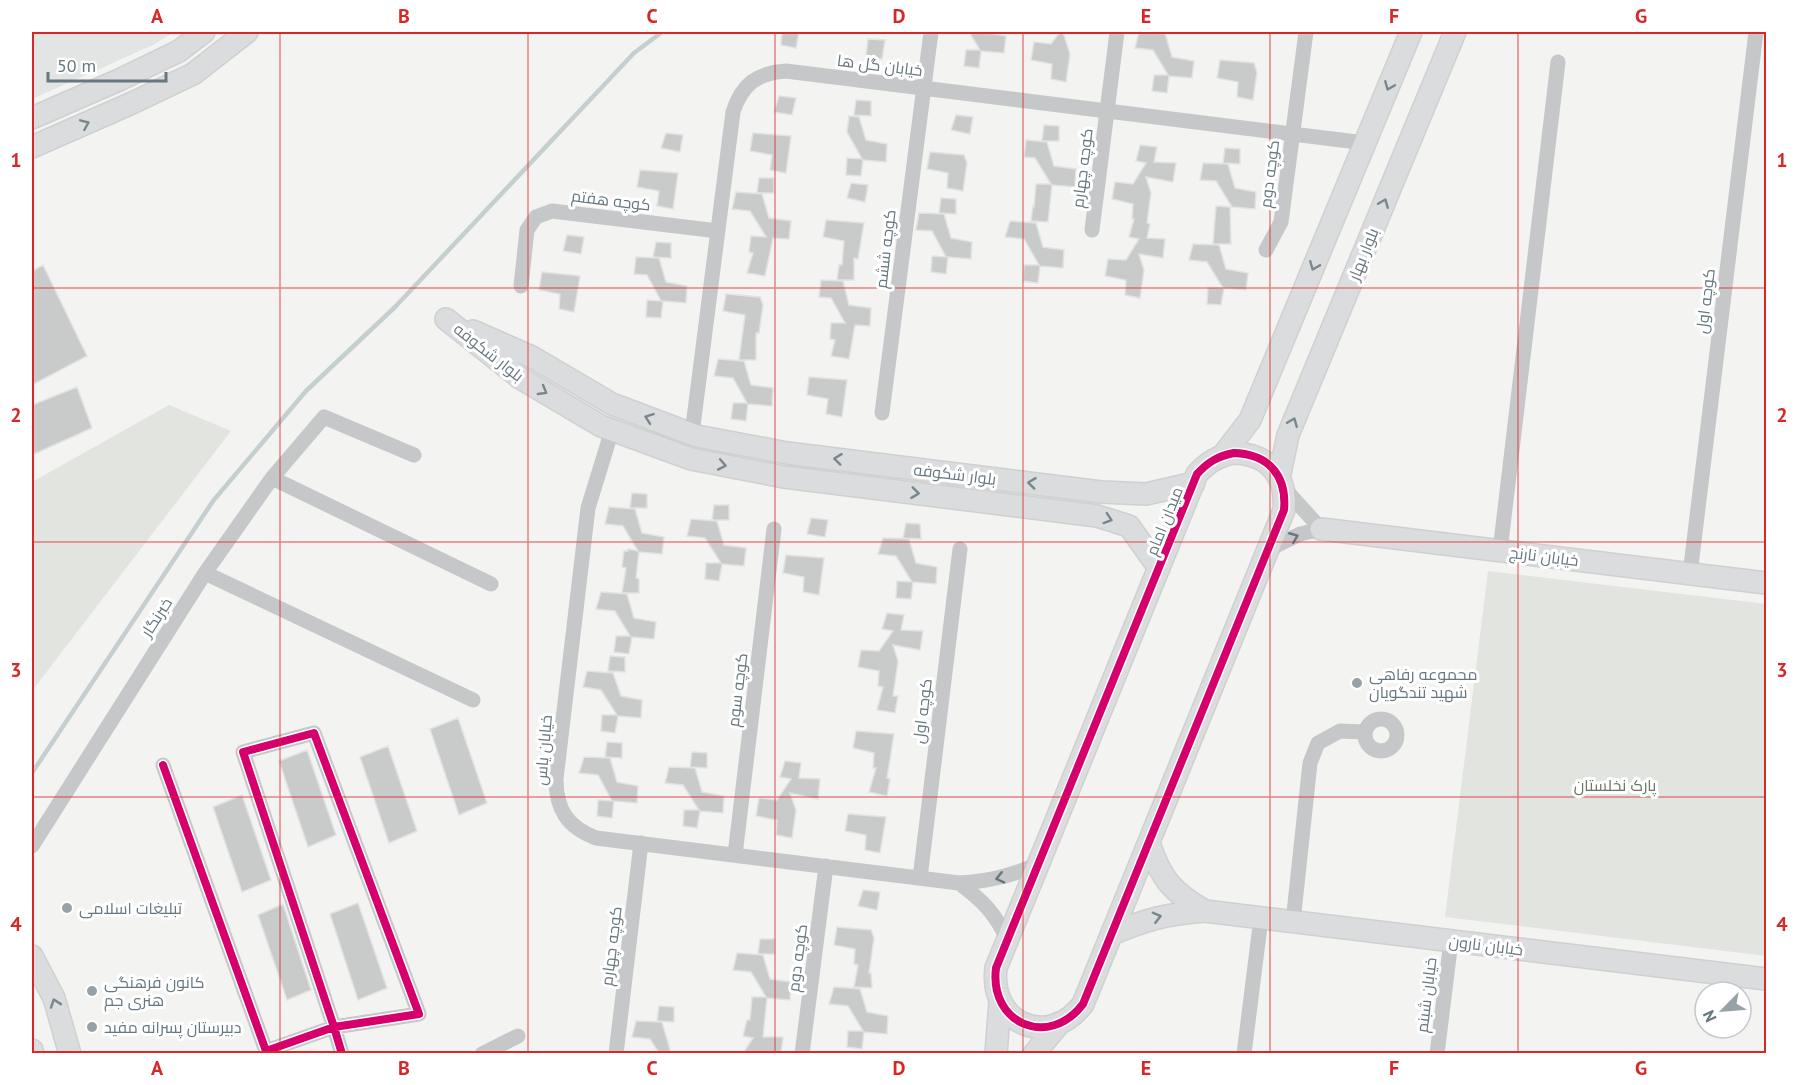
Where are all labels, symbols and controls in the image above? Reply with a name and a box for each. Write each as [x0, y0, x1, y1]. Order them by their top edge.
text: A [151, 3, 164, 29]
text: B [398, 3, 410, 29]
text: C [646, 3, 658, 29]
text: D [893, 3, 906, 29]
text: E [1141, 3, 1151, 29]
text: F [1389, 3, 1399, 29]
text: G [1635, 3, 1647, 29]
scale bar [48, 45, 166, 83]
street label: خیابان گل ها [836, 50, 924, 81]
text: 50 m [57, 54, 96, 77]
one-way arrow [1384, 79, 1396, 90]
one-way arrow [79, 119, 90, 131]
street label: کوچه چهارم [1067, 127, 1099, 209]
street label: کوچه دوم [1255, 139, 1285, 209]
text: 1 [10, 147, 22, 173]
text: 1 [1776, 147, 1788, 173]
street label: کوچه هفتم [570, 185, 652, 217]
one-way arrow [1377, 198, 1389, 209]
street label: کوچه ششم [870, 208, 902, 290]
street label: بلوار بهار [1343, 225, 1383, 285]
one-way arrow [1309, 259, 1321, 270]
street label: کوچه اول [1691, 267, 1721, 335]
street label: بلوار شکوفه [450, 319, 528, 385]
one-way arrow [537, 384, 547, 396]
text: 2 [10, 402, 22, 428]
text: 2 [1776, 402, 1788, 428]
one-way arrow [644, 412, 654, 425]
one-way arrow [1286, 417, 1298, 428]
one-way arrow [834, 454, 843, 466]
one-way arrow [716, 458, 726, 471]
street label: بلوار شکوفه [912, 459, 998, 489]
one-way arrow [1027, 478, 1036, 490]
street label: میدان امام [1141, 484, 1189, 559]
one-way arrow [910, 487, 919, 499]
one-way arrow [1102, 512, 1113, 524]
one-way arrow [1288, 532, 1299, 544]
street label: خیابان نارنج [1508, 542, 1580, 572]
street label: خبرنگار [135, 594, 176, 641]
street label: کوچه سوم [723, 652, 753, 728]
text: 3 [10, 657, 22, 683]
text: 3 [1776, 657, 1788, 683]
place label: مجموعه رفاهی شهید تندگویان [1369, 664, 1477, 703]
marker: مجموعه رفاهی شهید تندگویان [1350, 676, 1364, 690]
street label: کوچه اول [908, 677, 938, 745]
street label: خیابان یاس [530, 714, 557, 786]
park label: پارک نخلستان [1574, 775, 1657, 797]
one-way arrow [995, 870, 1005, 883]
place label: تبلیغات اسلامی [79, 898, 183, 919]
marker: تبلیغات اسلامی [60, 901, 74, 915]
street label: کوچه چهارم [596, 905, 628, 987]
text: 4 [10, 911, 22, 937]
text: 4 [1776, 911, 1788, 937]
one-way arrow [1152, 912, 1162, 925]
street label: کوچه دوم [783, 923, 813, 993]
street label: خیابان نارون [1448, 931, 1524, 960]
street label: خیابان شبنم [1411, 956, 1443, 1034]
place label: کانون فرهنگی هنری جم [104, 972, 205, 1012]
north arrow [1693, 980, 1753, 1040]
marker: کانون فرهنگی هنری جم [85, 984, 99, 998]
one-way arrow [50, 998, 63, 1009]
text: N [1698, 1007, 1721, 1025]
place label: دبیرستان پسرانه مفید [104, 1017, 242, 1039]
marker: دبیرستان پسرانه مفید [85, 1020, 99, 1034]
text: A [151, 1055, 164, 1081]
text: B [398, 1055, 410, 1081]
text: C [646, 1055, 658, 1081]
text: D [893, 1055, 906, 1081]
text: E [1141, 1055, 1151, 1081]
text: F [1389, 1055, 1399, 1081]
text: G [1635, 1055, 1647, 1081]

